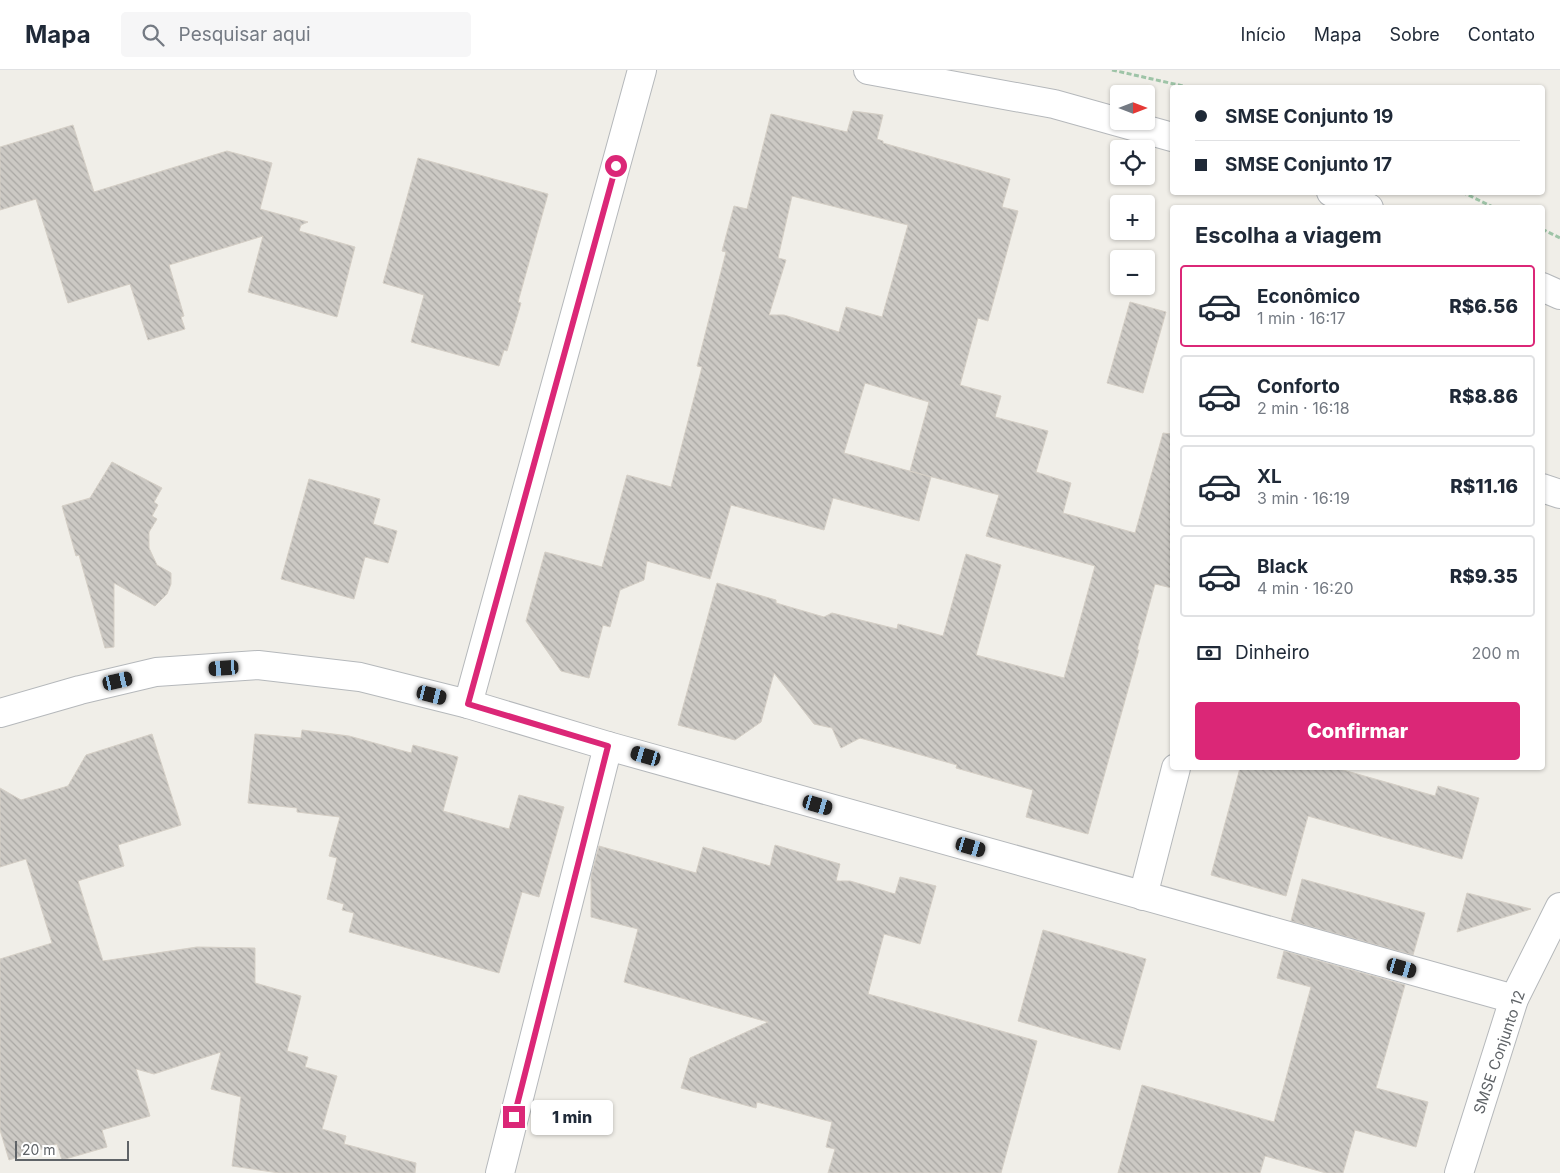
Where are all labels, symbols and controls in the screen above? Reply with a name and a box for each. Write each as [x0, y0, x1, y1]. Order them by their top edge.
search box [121, 12, 471, 57]
text: Mapa [25, 20, 91, 49]
icon: search [139, 21, 167, 49]
text: Pesquisar aqui [179, 23, 311, 46]
text: Início [1241, 24, 1286, 45]
text: Mapa [1314, 24, 1361, 45]
text: Sobre [1389, 24, 1440, 45]
text: Contato [1468, 24, 1535, 45]
north arrow [1110, 85, 1155, 130]
map controls [1110, 85, 1155, 295]
text: SMSE Conjunto 19 [1225, 105, 1393, 128]
button: locate [1110, 140, 1155, 185]
text: SMSE Conjunto 17 [1225, 153, 1392, 176]
route start [605, 155, 627, 177]
button: + [1110, 195, 1155, 240]
text: Escolha a viagem [1195, 222, 1382, 248]
button: − [1110, 250, 1155, 295]
icon: car [1197, 284, 1242, 329]
text: Econômico [1257, 285, 1360, 308]
text: R$6.56 [1449, 295, 1518, 318]
text: 1 min · 16:17 [1257, 308, 1346, 328]
icon: car [1197, 374, 1242, 419]
text: Conforto [1257, 375, 1340, 398]
text: R$8.86 [1449, 385, 1518, 408]
text: 2 min · 16:18 [1257, 398, 1350, 418]
icon: car [1197, 464, 1242, 509]
text: XL [1257, 465, 1282, 488]
text: R$11.16 [1450, 475, 1518, 498]
text: 3 min · 16:19 [1257, 488, 1350, 508]
icon: car [1197, 554, 1242, 599]
text: Black [1257, 555, 1308, 578]
text: R$9.35 [1450, 565, 1518, 588]
text: 4 min · 16:20 [1257, 578, 1354, 598]
icon: cash [1195, 639, 1223, 667]
text: Dinheiro [1235, 641, 1310, 664]
text: 200 m [1472, 643, 1520, 663]
car [208, 659, 239, 677]
car [101, 670, 134, 692]
car [415, 684, 448, 706]
button: Confirmar [1195, 702, 1520, 760]
car [629, 745, 662, 767]
car [801, 794, 834, 816]
car [954, 836, 987, 858]
car [1385, 957, 1418, 979]
street label: SMSE Conjunto 12 [1469, 988, 1529, 1116]
callout: 1 min [532, 1100, 614, 1134]
route end [503, 1106, 525, 1128]
text: 1 min [552, 1107, 592, 1127]
scale bar [15, 1138, 129, 1161]
text: 20 m [22, 1141, 56, 1158]

